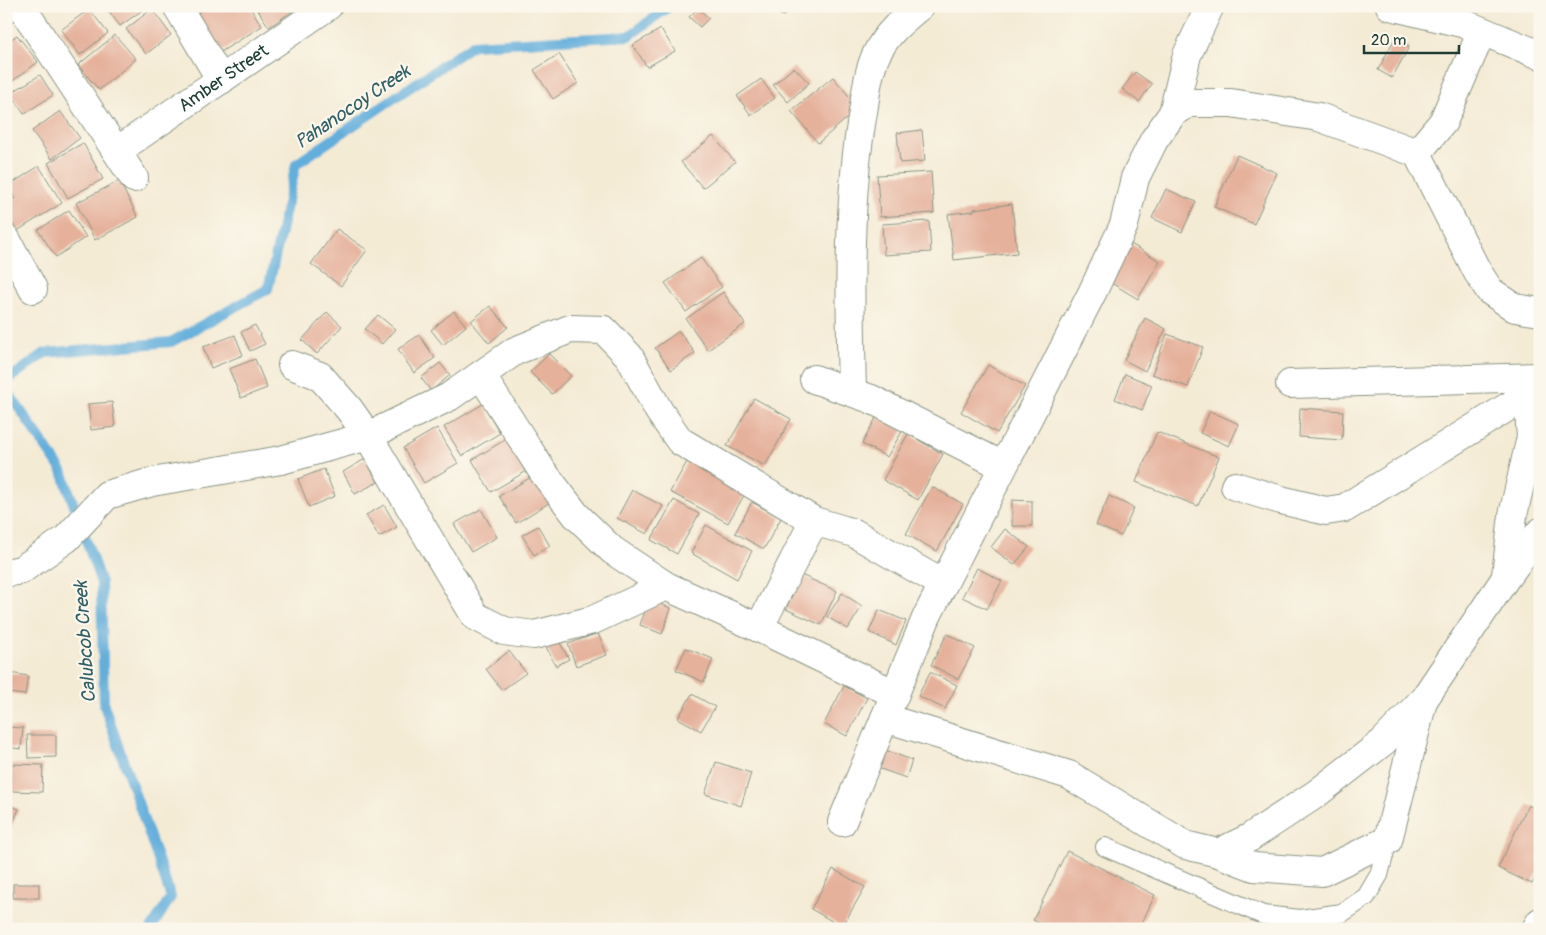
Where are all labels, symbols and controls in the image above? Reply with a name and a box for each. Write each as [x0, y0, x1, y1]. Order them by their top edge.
scale bar [1364, 22, 1458, 54]
text: 20 m [1371, 31, 1406, 50]
street label: Amber Street [174, 39, 274, 117]
water label: Pahanocoy Creek [290, 58, 417, 154]
water label: Calubcob Creek [69, 578, 101, 704]

